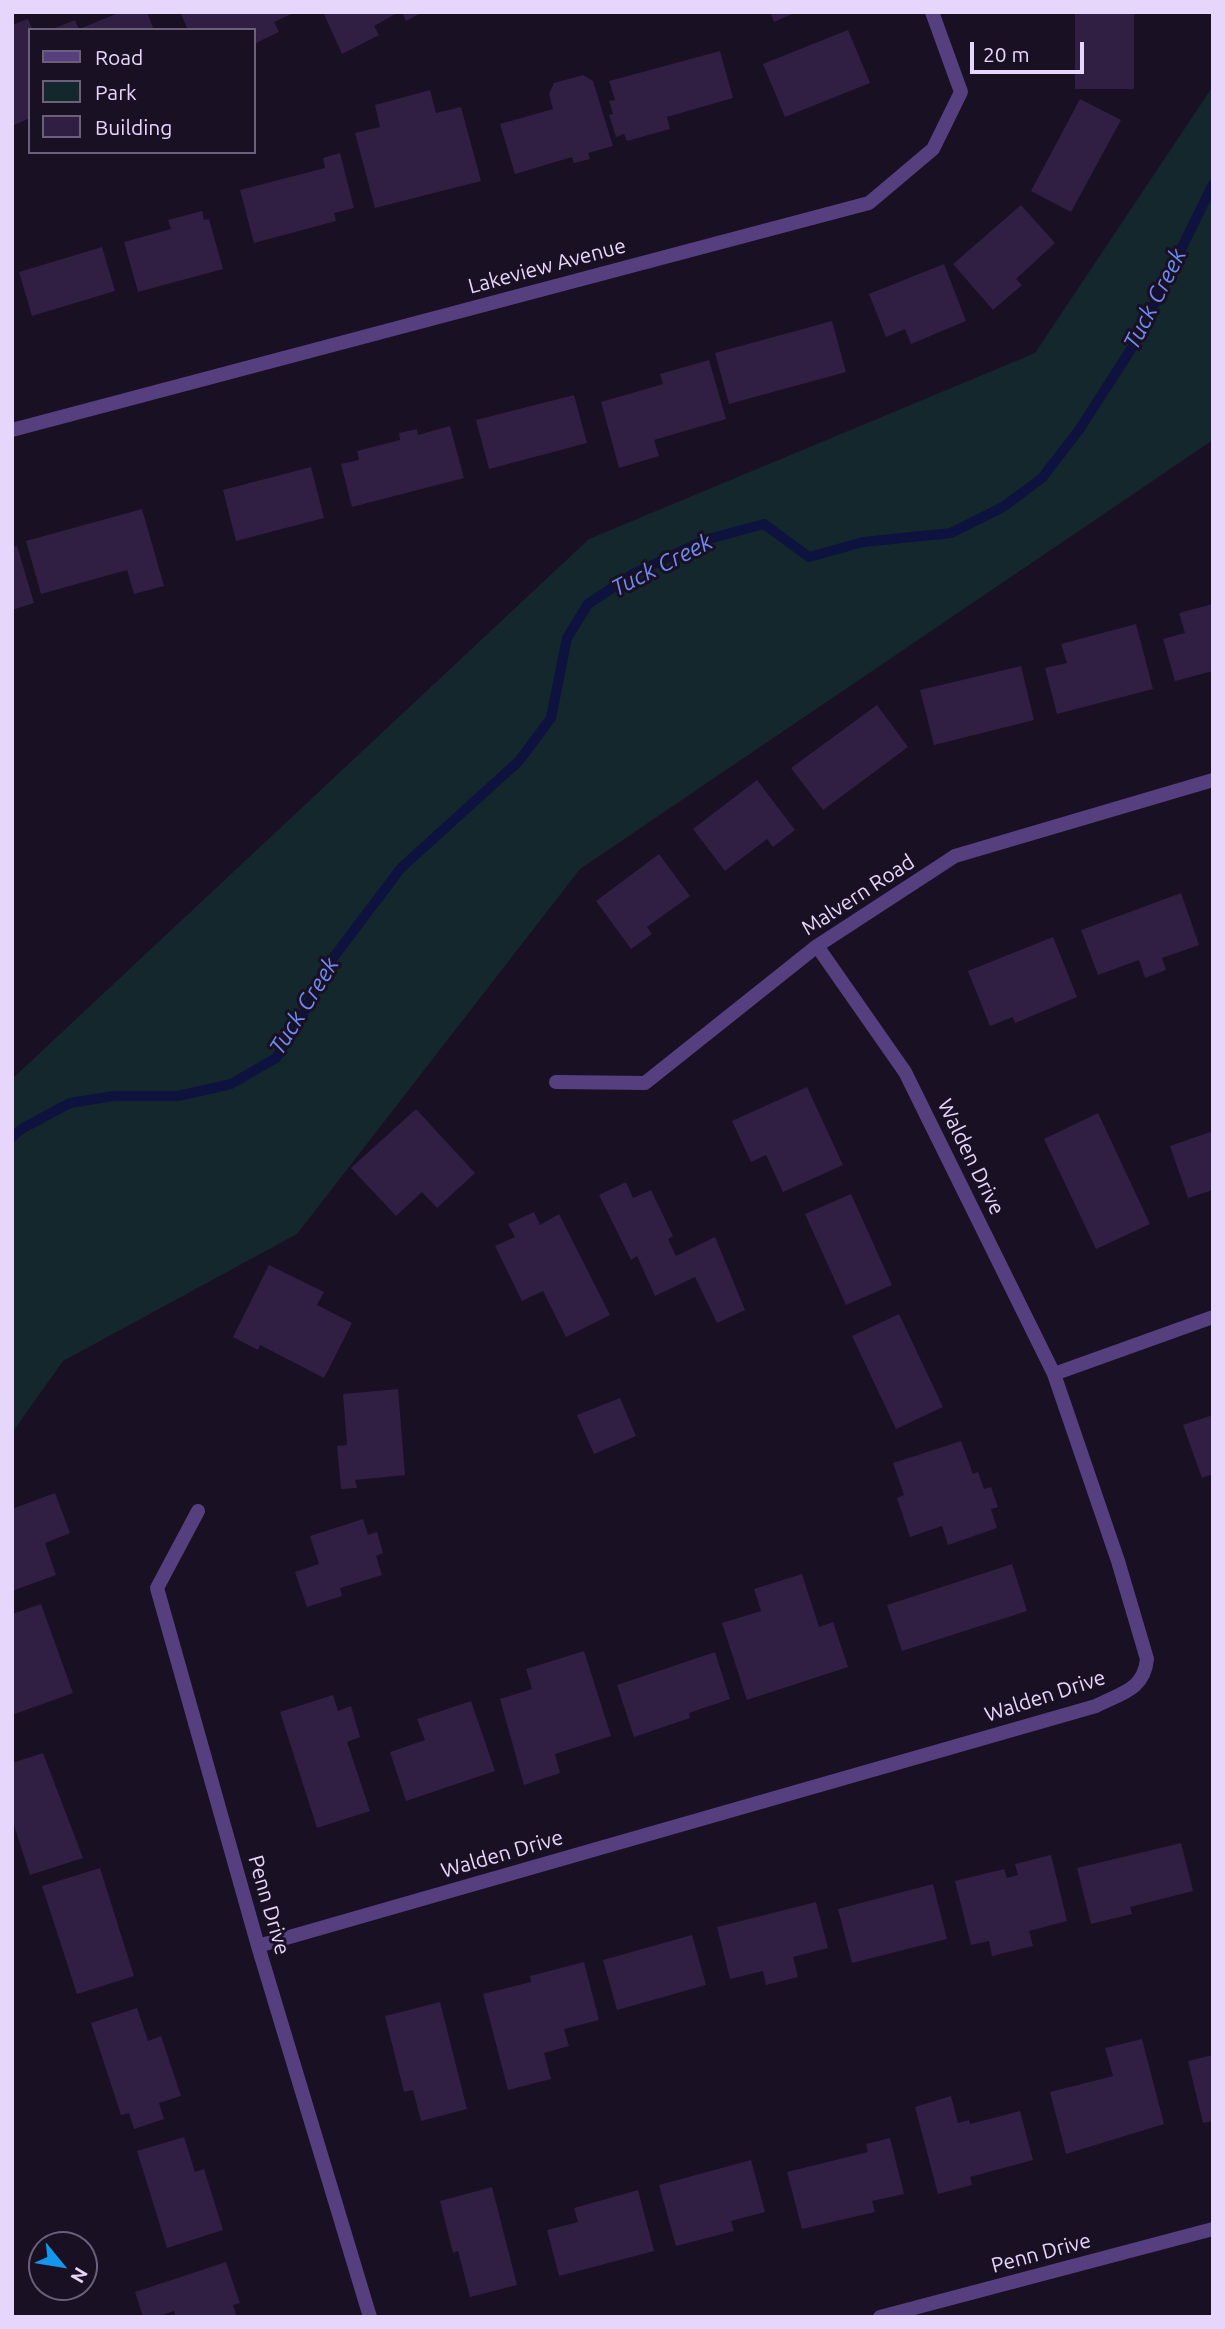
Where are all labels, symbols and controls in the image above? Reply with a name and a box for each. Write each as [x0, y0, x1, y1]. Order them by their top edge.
legend [28, 28, 256, 154]
scale bar [973, 28, 1087, 72]
text: 20 m [983, 42, 1030, 66]
text: Road [95, 45, 143, 69]
text: Park [95, 80, 137, 104]
text: Building [95, 115, 172, 139]
street label: Lakeview Avenue [465, 233, 629, 299]
water label: Tuck Creek [1118, 244, 1192, 354]
water label: Tuck Creek [607, 528, 717, 602]
street label: Malvern Road [797, 849, 919, 941]
water label: Tuck Creek [263, 952, 345, 1060]
street label: Walden Drive [932, 1095, 1010, 1219]
street label: Walden Drive [981, 1665, 1109, 1727]
street label: Walden Drive [438, 1825, 566, 1883]
street label: Penn Drive [243, 1852, 295, 1958]
street label: Penn Drive [988, 2228, 1094, 2278]
north arrow [28, 2231, 98, 2301]
text: N [66, 2264, 93, 2287]

